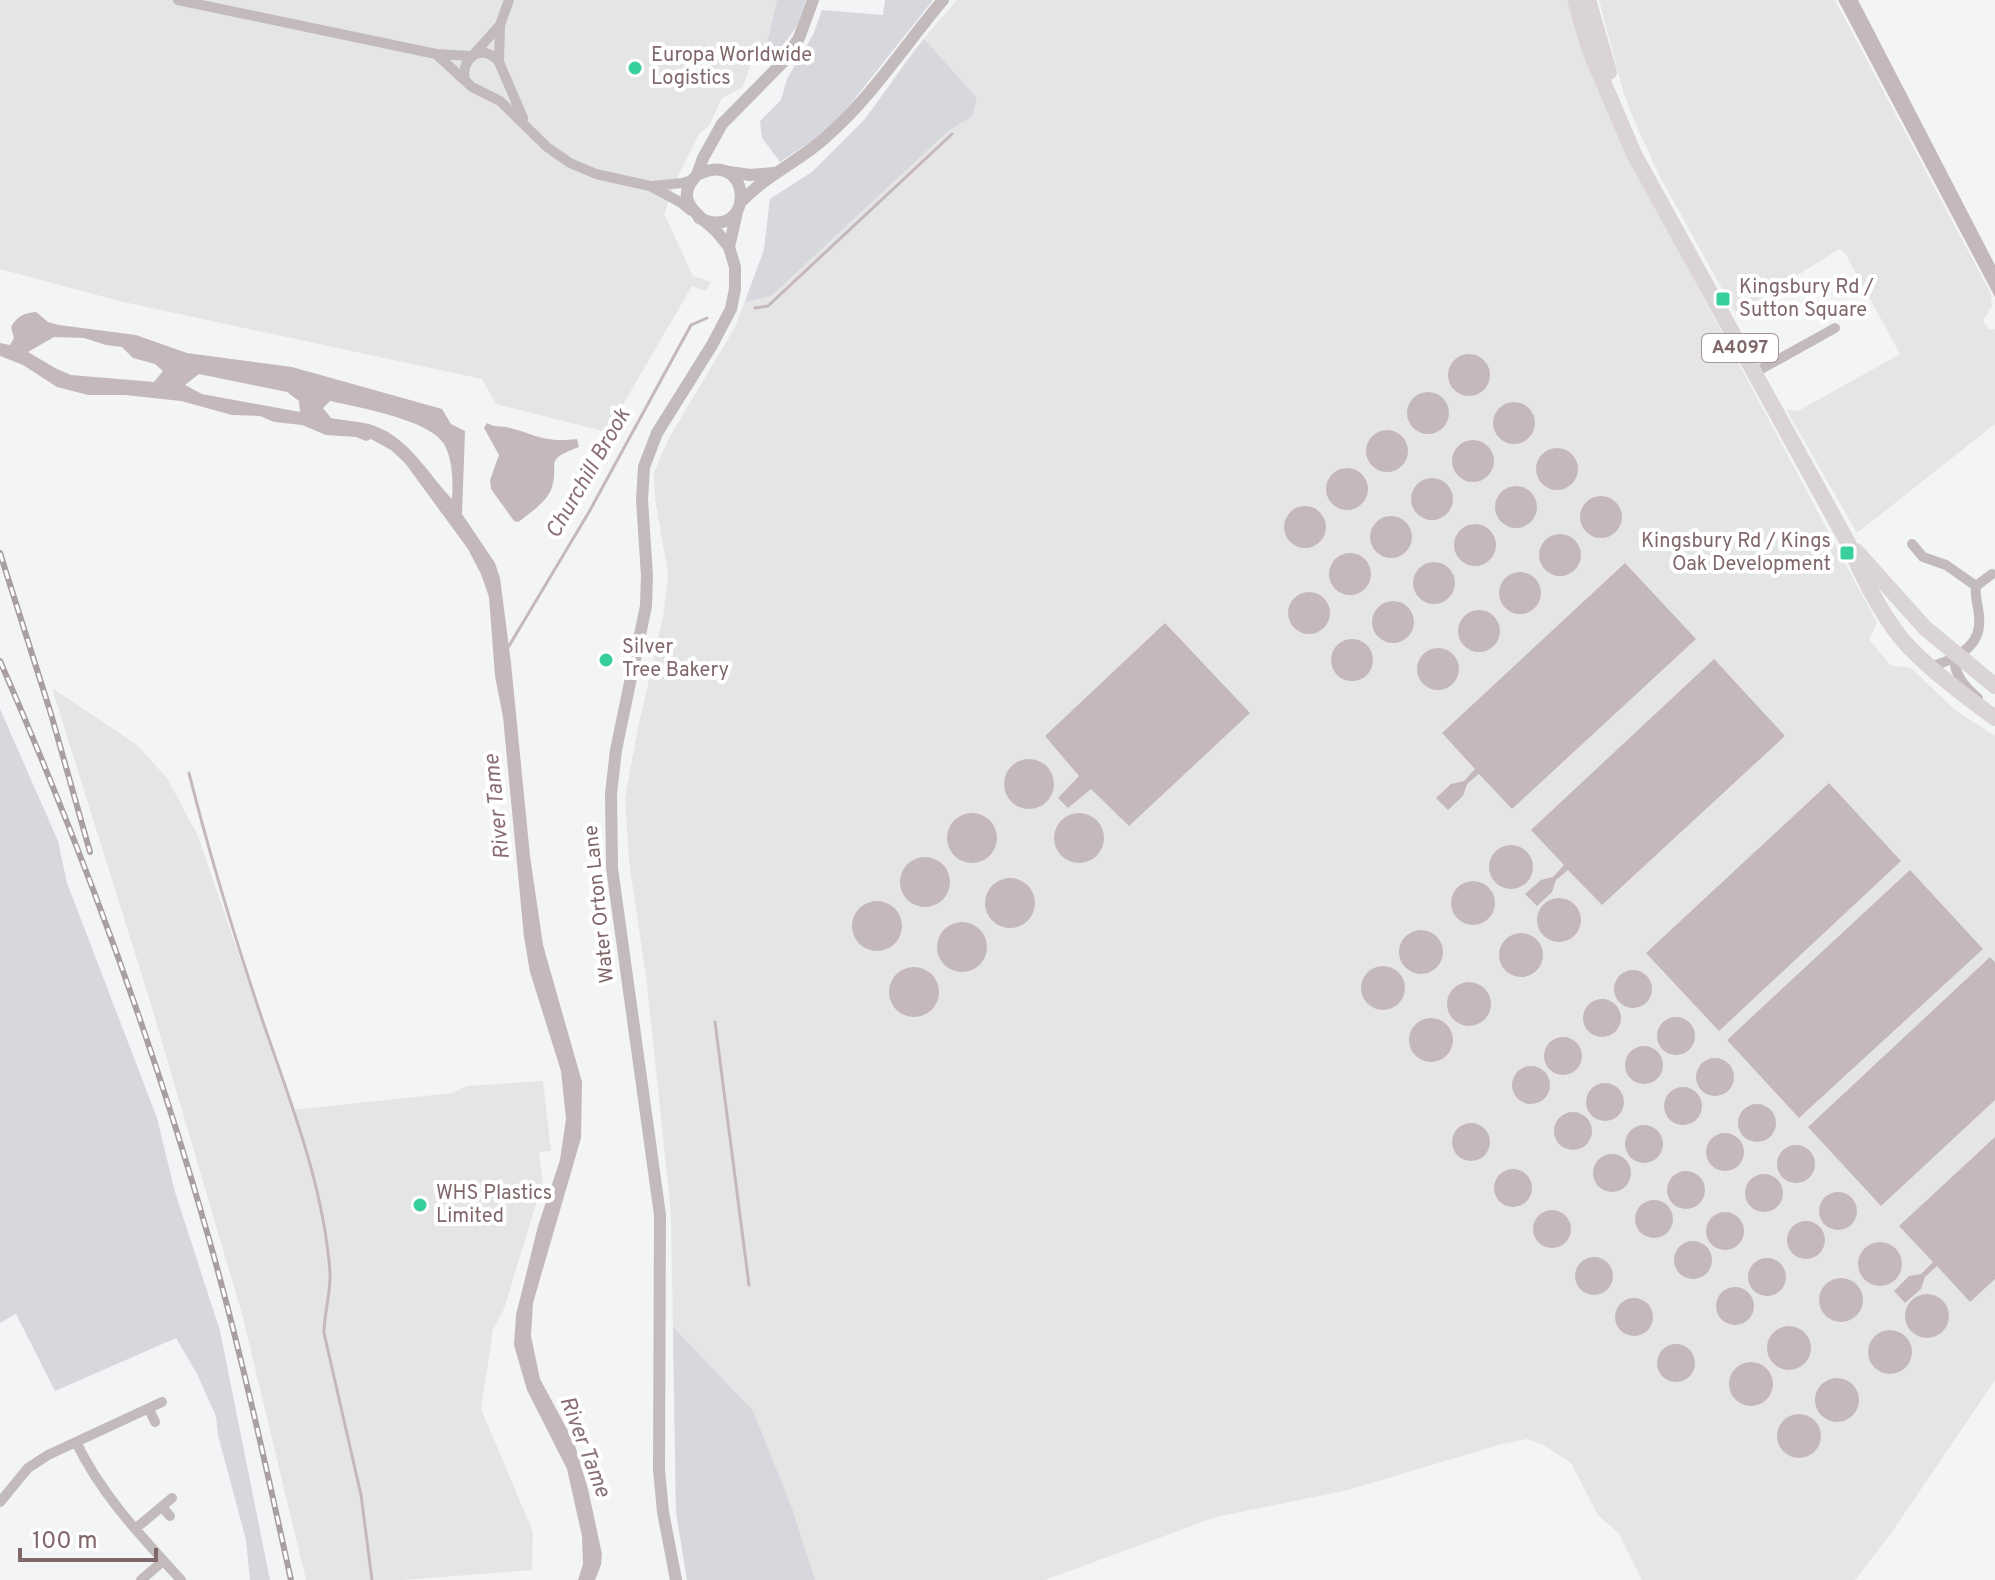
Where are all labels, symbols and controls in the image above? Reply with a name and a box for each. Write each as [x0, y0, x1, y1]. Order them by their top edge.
place label: Europa Worldwide Logistics [651, 43, 812, 92]
marker: Europa Worldwide Logistics [626, 59, 644, 77]
place label: Kingsbury Rd / Sutton Square [1739, 275, 1874, 324]
marker: Kingsbury Rd / Sutton Square [1714, 290, 1732, 308]
road number: A4097 [1702, 334, 1778, 362]
water label: Churchill Brook [541, 403, 638, 544]
place label: Kingsbury Rd / Kings Oak Development [1641, 529, 1831, 578]
marker: Kingsbury Rd / Kings Oak Development [1838, 544, 1856, 562]
place label: Silver Tree Bakery [622, 635, 729, 684]
marker: Silver Tree Bakery [597, 651, 615, 669]
water label: River Tame [479, 752, 517, 861]
street label: Water Orton Lane [579, 824, 621, 984]
place label: WHS Plastics Limited [436, 1181, 552, 1230]
marker: WHS Plastics Limited [411, 1196, 429, 1214]
water label: River Tame [552, 1393, 616, 1502]
scale bar [20, 1512, 156, 1562]
text: 100 m [32, 1527, 98, 1557]

